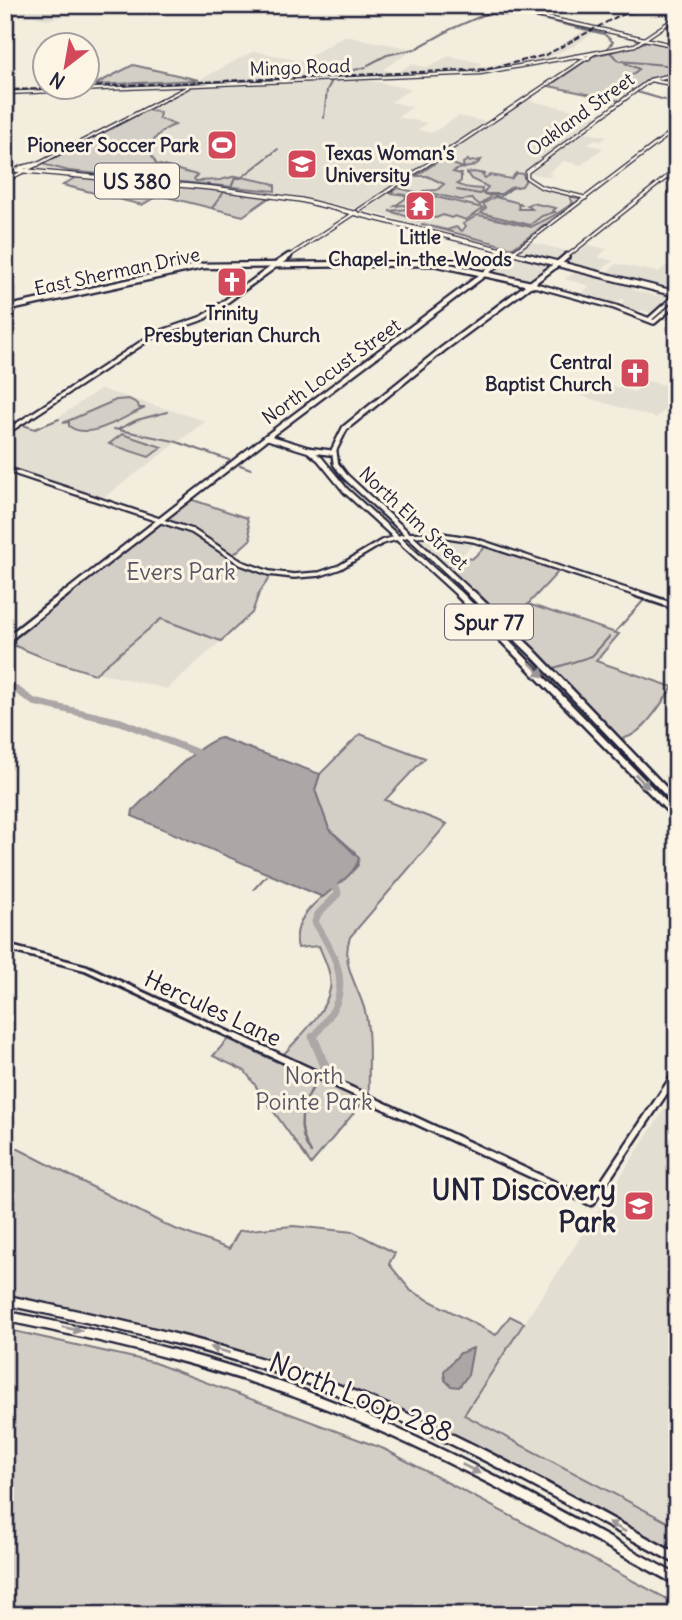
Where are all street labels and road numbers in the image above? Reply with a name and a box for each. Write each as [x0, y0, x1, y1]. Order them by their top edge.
street label: Mingo Road [249, 53, 351, 81]
street label: Oakland Street [521, 67, 639, 161]
road number: US 380 [95, 164, 179, 198]
street label: East Sherman Drive [32, 242, 202, 300]
street label: North Locust Street [257, 313, 405, 429]
street label: North Elm Street [354, 461, 474, 575]
road number: Spur 77 [445, 604, 533, 640]
street label: Hercules Lane [140, 964, 286, 1052]
street label: North Loop 288 [264, 1344, 458, 1450]

